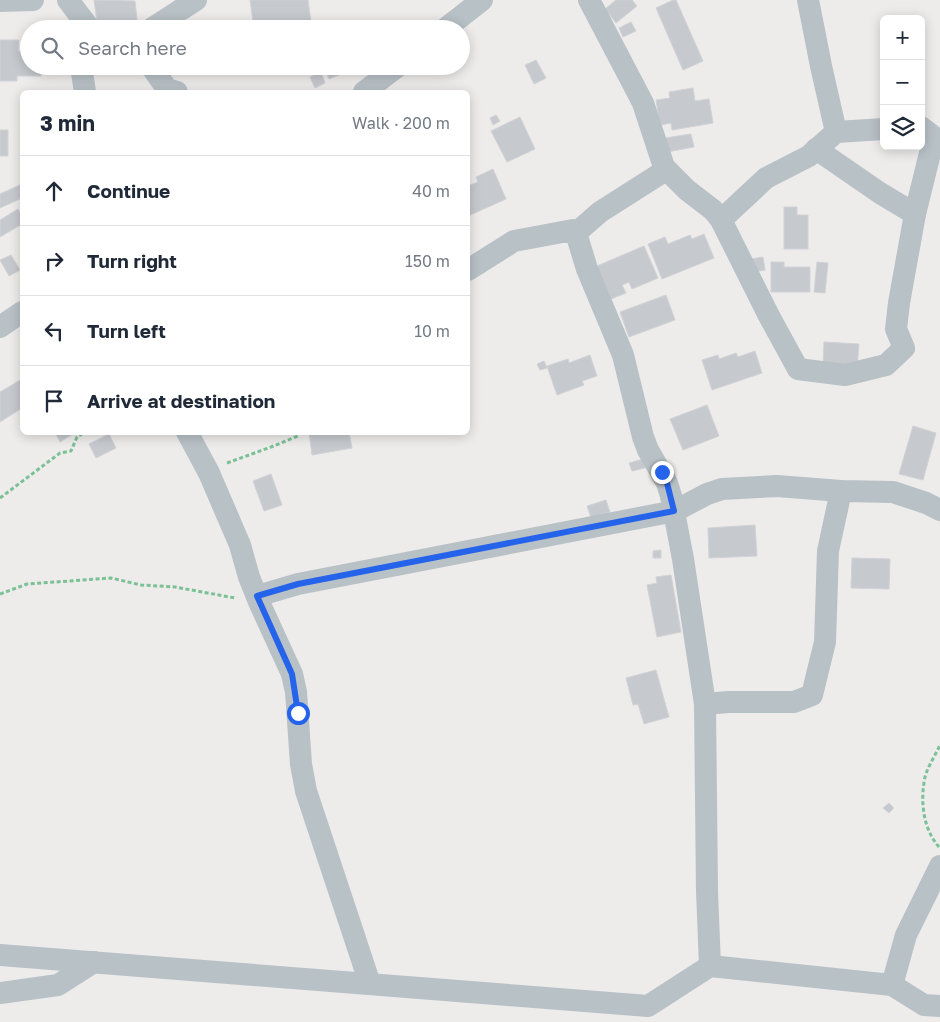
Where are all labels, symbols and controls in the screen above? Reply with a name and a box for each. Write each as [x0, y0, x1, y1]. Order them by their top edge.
map controls [880, 15, 925, 150]
button: + [880, 15, 925, 60]
search box [20, 20, 470, 75]
icon: search [38, 34, 66, 62]
text: Search here [78, 36, 187, 59]
button: − [880, 60, 925, 105]
button: layers [880, 105, 925, 150]
text: 3 min [40, 110, 95, 136]
text: Walk · 200 m [352, 113, 450, 133]
icon: ahead [40, 177, 68, 205]
text: Continue [87, 179, 170, 202]
text: 40 m [412, 181, 450, 201]
icon: right [40, 247, 68, 275]
text: Turn right [87, 249, 177, 272]
text: 150 m [405, 251, 450, 271]
icon: left [40, 317, 68, 345]
text: Turn left [87, 319, 166, 342]
text: 10 m [414, 321, 450, 341]
icon: arrive [40, 387, 68, 415]
text: Arrive at destination [87, 389, 275, 412]
route end [651, 461, 674, 484]
route start [287, 702, 310, 725]

